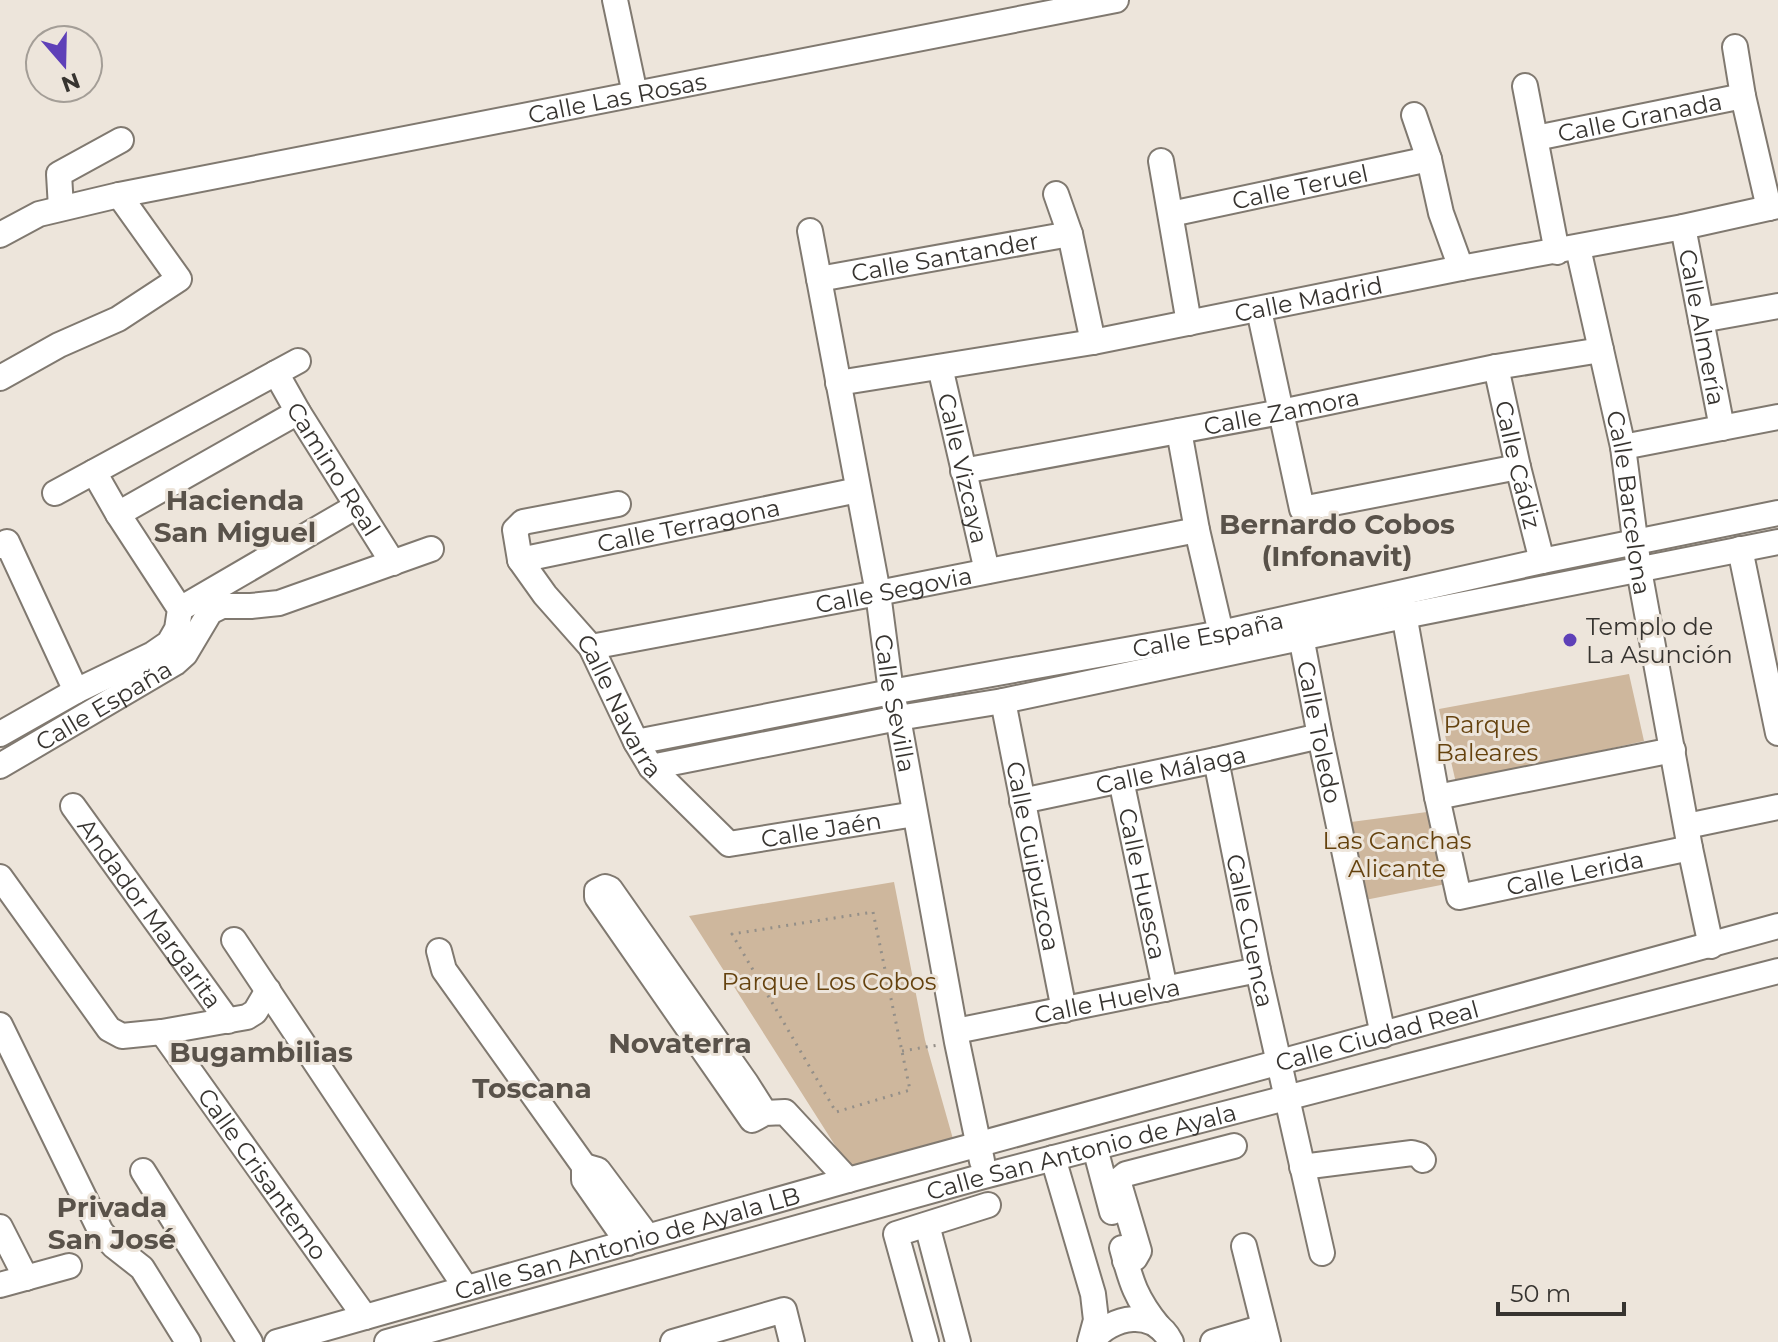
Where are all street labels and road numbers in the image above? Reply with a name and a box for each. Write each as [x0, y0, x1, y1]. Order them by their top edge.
street label: Calle Las Rosas [525, 66, 709, 129]
street label: Calle Granada [1555, 86, 1725, 148]
street label: Calle Teruel [1229, 158, 1371, 215]
street label: Calle Santander [849, 225, 1041, 287]
street label: Calle Almería [1673, 247, 1732, 408]
street label: Calle Madrid [1232, 270, 1385, 328]
street label: Calle Zamora [1201, 382, 1362, 441]
street label: Calle Vizcaya [932, 390, 995, 546]
street label: Camino Real [281, 397, 387, 541]
street label: Calle Cádiz [1489, 398, 1548, 532]
street label: Calle Barcelona [1601, 408, 1658, 597]
street label: Calle Terragona [594, 492, 782, 558]
street label: Calle Segovia [813, 560, 974, 619]
street label: Calle España [1130, 605, 1286, 663]
street label: Calle Navarra [571, 627, 668, 784]
street label: Calle Sevilla [869, 632, 922, 775]
street label: Calle España [30, 654, 177, 756]
street label: Calle Toledo [1291, 658, 1348, 806]
street label: Calle Málaga [1093, 739, 1249, 800]
street label: Calle Guipuzcoa [1001, 759, 1067, 953]
street label: Calle Jaén [759, 805, 883, 853]
street label: Calle Huesca [1113, 805, 1173, 962]
street label: Andador Margarita [72, 812, 228, 1014]
street label: Calle Lerida [1504, 844, 1646, 901]
street label: Calle Cuenca [1221, 851, 1280, 1010]
street label: Calle Huelva [1031, 972, 1182, 1029]
street label: Calle Ciudad Real [1272, 994, 1482, 1077]
street label: Calle Crisantemo [192, 1082, 334, 1265]
street label: Calle San Antonio de Ayala [923, 1097, 1239, 1206]
street label: Calle San Antonio de Ayala LB [451, 1180, 803, 1305]

